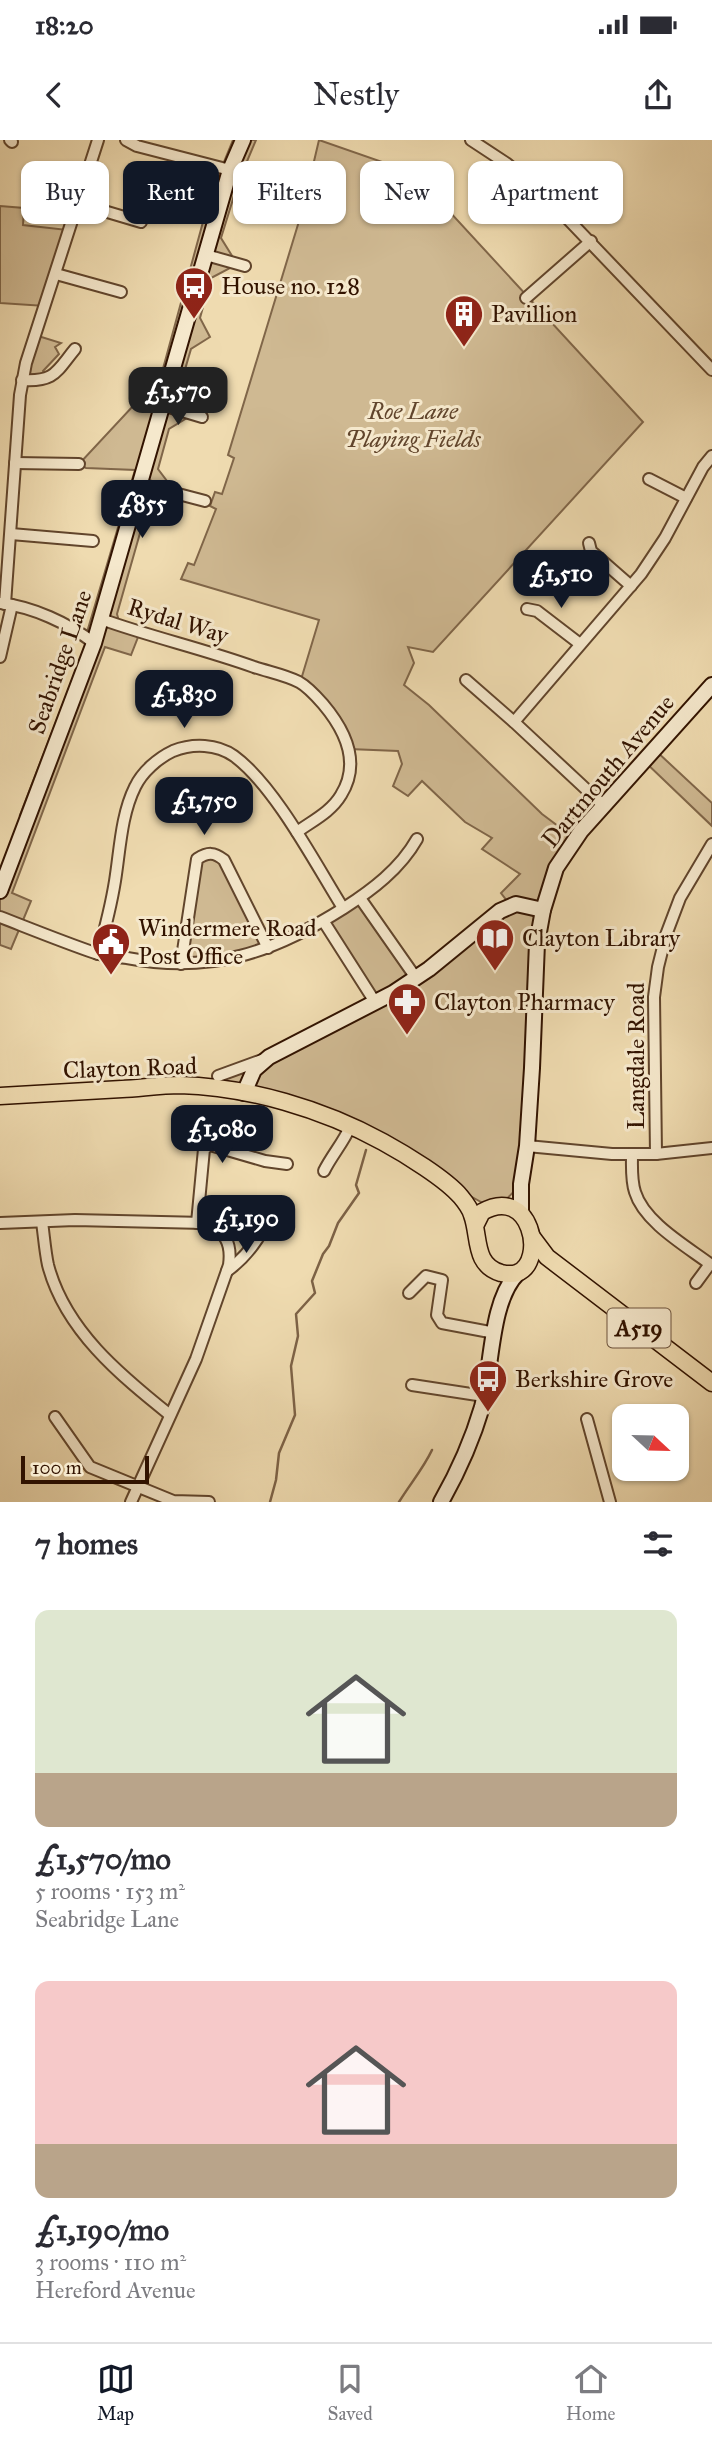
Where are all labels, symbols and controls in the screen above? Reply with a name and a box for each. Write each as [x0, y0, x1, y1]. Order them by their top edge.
text: 18:20 [35, 9, 94, 41]
text: Nestly [313, 75, 399, 114]
icon: back [35, 76, 73, 114]
icon: share [639, 76, 677, 114]
chip: Buy [21, 161, 109, 224]
chip: Rent [123, 161, 219, 224]
chip: Filters [233, 161, 346, 224]
chip: New [360, 161, 454, 224]
chip: Apartment [468, 161, 623, 224]
bus stop icon: House no. 128 [173, 265, 215, 320]
place label: House no. 128 [221, 271, 360, 301]
building icon: Pavillion [443, 293, 485, 348]
place label: Pavillion [491, 299, 577, 329]
pin: £1,570 [121, 368, 235, 427]
text: £1,570 [145, 376, 211, 404]
park label: Roe Lane Playing Fields [345, 396, 482, 454]
pin: £855 [101, 480, 183, 540]
text: £855 [117, 489, 167, 517]
pin: £1,510 [504, 550, 618, 610]
text: £1,510 [529, 559, 593, 587]
street label: Seabridge Lane [21, 586, 99, 738]
street label: Rydal Way [124, 591, 233, 651]
pin: £1,830 [127, 670, 241, 730]
text: £1,830 [151, 679, 217, 707]
street label: Dartmouth Avenue [535, 688, 681, 854]
pin: £1,750 [147, 778, 261, 837]
text: £1,750 [171, 786, 237, 814]
place label: Windermere Road Post Office [138, 913, 317, 971]
library icon: Clayton Library [474, 917, 516, 972]
public building icon: Windermere Road Post Office [90, 921, 132, 976]
place label: Clayton Library [522, 923, 681, 953]
pharmacy icon: Clayton Pharmacy [386, 981, 428, 1036]
street label: Langdale Road [621, 983, 651, 1129]
place label: Clayton Pharmacy [434, 987, 616, 1017]
street label: Clayton Road [63, 1051, 197, 1085]
pin: £1,080 [165, 1105, 279, 1165]
text: £1,080 [187, 1114, 257, 1142]
pin: £1,190 [189, 1196, 303, 1255]
text: £1,190 [213, 1204, 279, 1232]
road number: A519 [608, 1308, 670, 1348]
bus stop icon: Berkshire Grove [467, 1358, 509, 1413]
place label: Berkshire Grove [515, 1364, 673, 1394]
north arrow [612, 1404, 690, 1480]
map controls [612, 1404, 689, 1481]
scale bar [21, 1453, 149, 1485]
text: 100 m [32, 1456, 82, 1479]
icon: filters [639, 1525, 677, 1563]
text: 7 homes [35, 1526, 138, 1562]
icon: home [293, 1656, 419, 1782]
text: £1,570/mo [35, 1841, 171, 1877]
text: 5 rooms · 153 m² [35, 1877, 185, 1905]
text: Seabridge Lane [35, 1905, 179, 1933]
icon: home [293, 2027, 419, 2153]
text: £1,190/mo [35, 2212, 169, 2248]
text: 3 rooms · 110 m² [35, 2248, 186, 2276]
text: Hereford Avenue [35, 2276, 196, 2304]
tab: Map [97, 2360, 135, 2425]
tab: Saved [328, 2360, 373, 2425]
tab: Home [566, 2360, 615, 2425]

